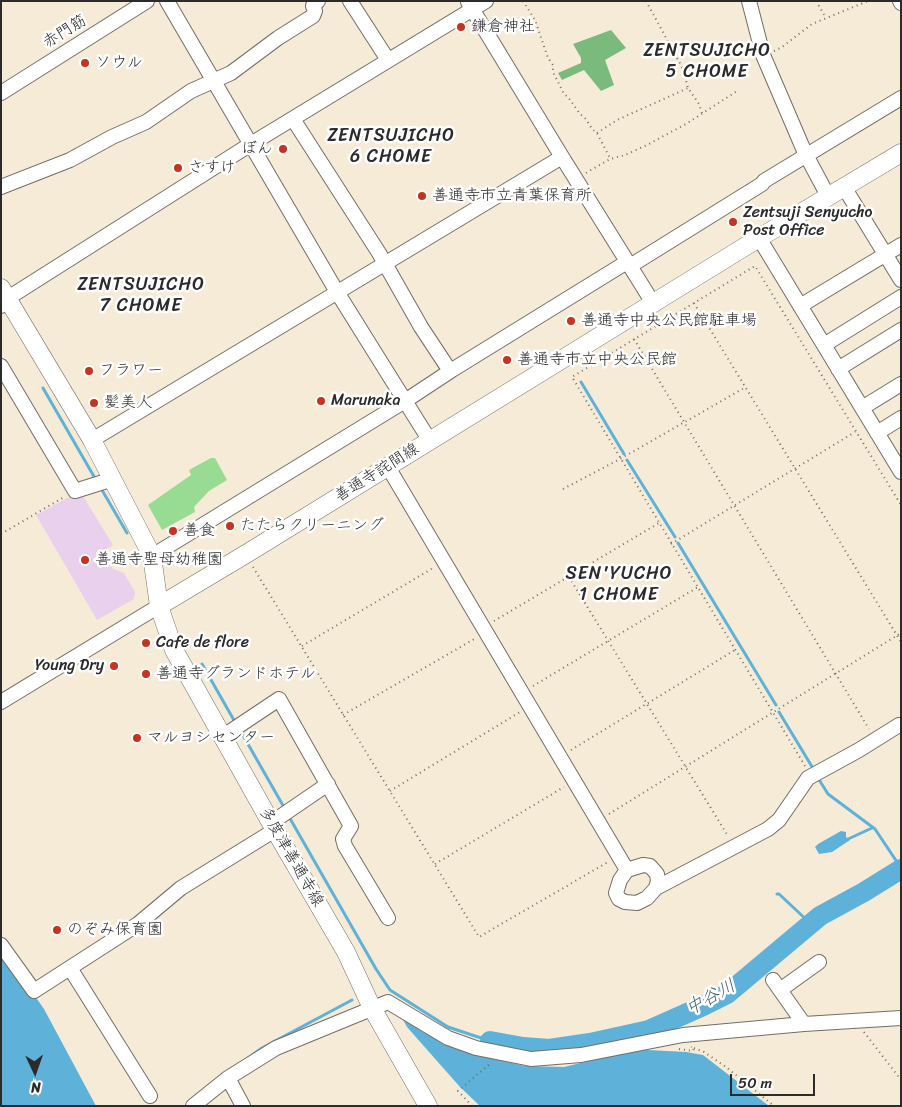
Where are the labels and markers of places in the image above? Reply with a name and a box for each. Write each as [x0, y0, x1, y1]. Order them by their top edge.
place label: 鎌倉神社 [471, 17, 535, 37]
marker: 鎌倉神社 [455, 21, 467, 33]
place label: ソウル [95, 53, 143, 73]
marker: ソウル [79, 57, 91, 69]
place label: ぼん [241, 139, 273, 159]
marker: ぼん [277, 143, 289, 155]
place label: さすけ [188, 158, 236, 178]
marker: さすけ [172, 162, 184, 174]
place label: 善通寺市立青葉保育所 [432, 186, 592, 206]
marker: 善通寺市立青葉保育所 [416, 190, 428, 202]
place label: Zentsuji Senyucho Post Office [743, 203, 873, 241]
marker: Zentsuji Senyucho Post Office [727, 216, 739, 228]
place label: 善通寺中央公民館駐車場 [581, 311, 757, 331]
marker: 善通寺中央公民館駐車場 [565, 315, 577, 327]
place label: 善通寺市立中央公民館 [517, 350, 677, 370]
marker: 善通寺市立中央公民館 [501, 354, 513, 366]
place label: フラワー [99, 361, 163, 381]
marker: フラワー [83, 365, 95, 377]
place label: Marunaka [331, 391, 400, 411]
place label: 髪美人 [104, 393, 152, 413]
marker: Marunaka [315, 395, 327, 407]
marker: 髪美人 [88, 397, 100, 409]
place label: たたらクリーニング [240, 516, 384, 536]
marker: たたらクリーニング [224, 520, 236, 532]
place label: 善食 [183, 521, 215, 541]
marker: 善食 [167, 525, 179, 537]
place label: 善通寺聖母幼稚園 [95, 550, 223, 570]
marker: 善通寺聖母幼稚園 [79, 554, 91, 566]
place label: Cafe de flore [156, 633, 249, 653]
marker: Cafe de flore [140, 637, 152, 649]
place label: Young Dry [35, 656, 104, 676]
marker: Young Dry [108, 660, 120, 672]
place label: 善通寺グランドホテル [156, 664, 316, 684]
marker: 善通寺グランドホテル [140, 668, 152, 680]
place label: マルヨシセンター [147, 728, 275, 748]
marker: マルヨシセンター [131, 732, 143, 744]
place label: のぞみ保育園 [67, 920, 163, 940]
marker: のぞみ保育園 [51, 924, 63, 936]

